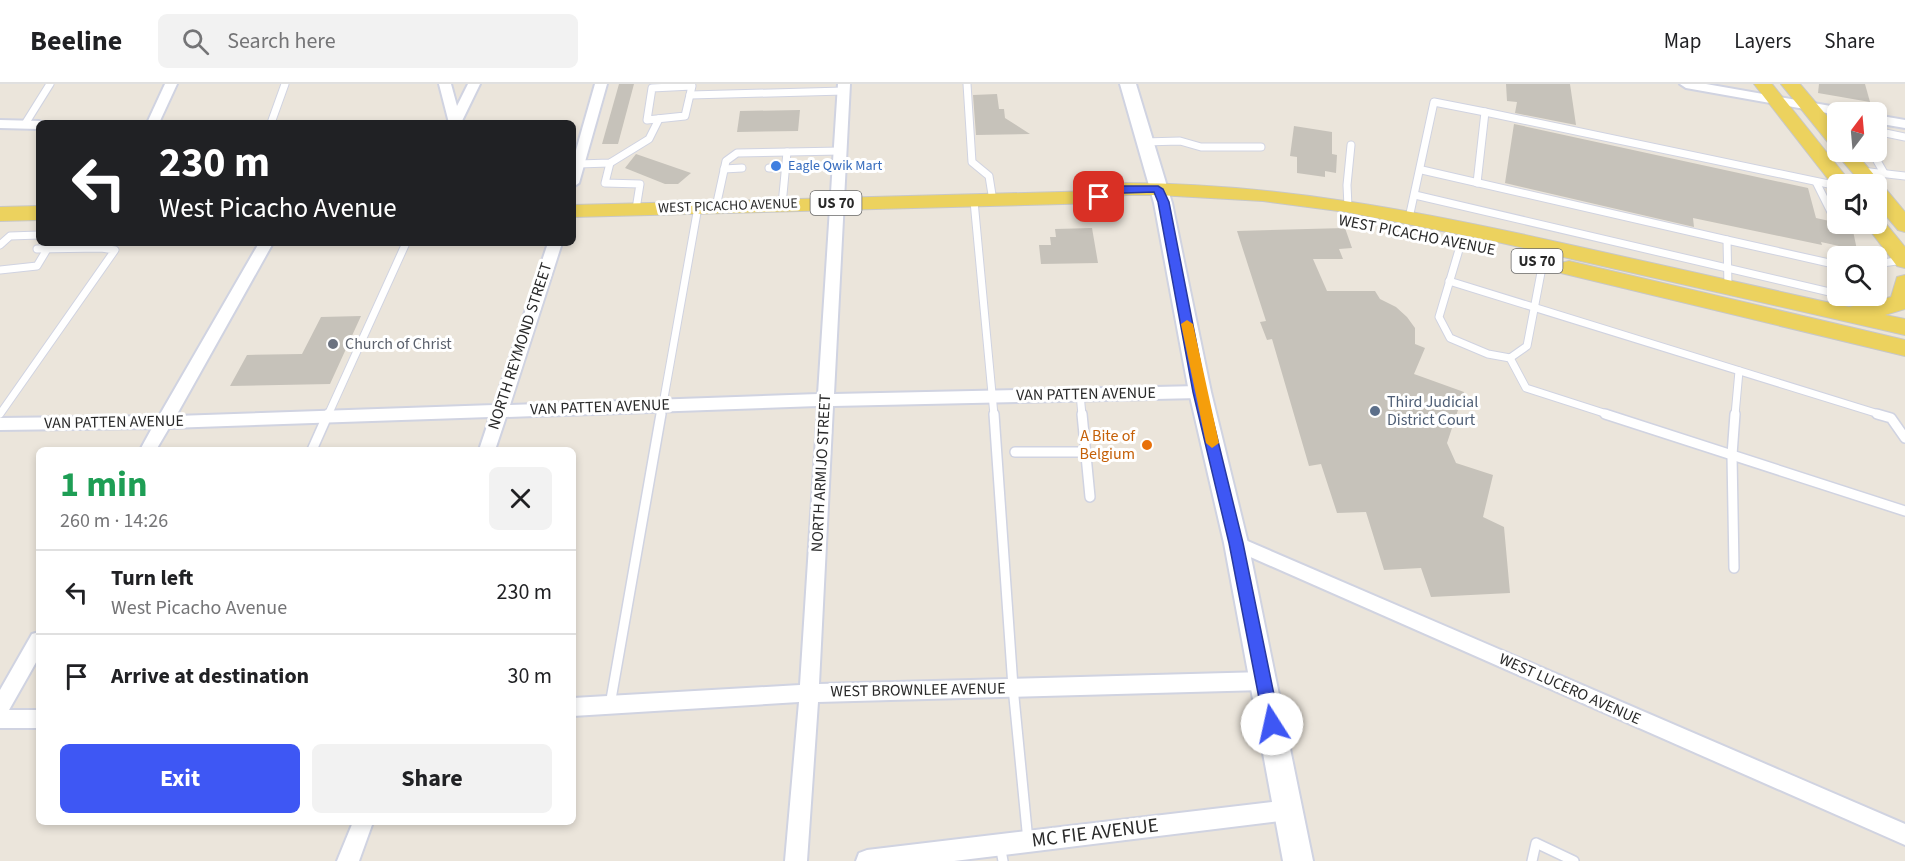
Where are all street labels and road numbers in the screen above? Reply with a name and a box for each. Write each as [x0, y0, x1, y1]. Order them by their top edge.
road number: US 70 [810, 191, 862, 215]
street label: WEST PICACHO AVENUE [658, 194, 798, 218]
street label: WEST PICACHO AVENUE [1337, 209, 1497, 261]
road number: US 70 [1512, 249, 1562, 273]
street label: NORTH REYMOND STREET [483, 259, 558, 432]
street label: VAN PATTEN AVENUE [1016, 382, 1156, 406]
street label: NORTH ARMIJO STREET [806, 393, 836, 553]
street label: VAN PATTEN AVENUE [530, 394, 670, 420]
street label: VAN PATTEN AVENUE [44, 410, 184, 434]
street label: WEST LUCERO AVENUE [1495, 648, 1645, 730]
street label: WEST BROWNLEE AVENUE [830, 677, 1006, 703]
street label: MC FIE AVENUE [1030, 811, 1160, 855]

